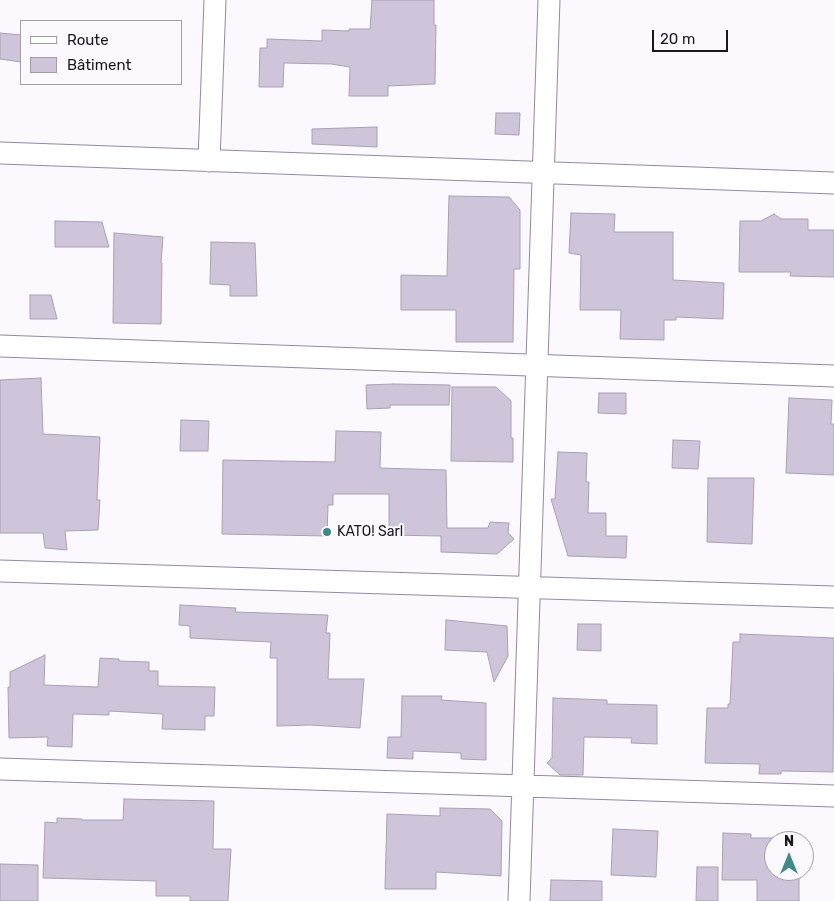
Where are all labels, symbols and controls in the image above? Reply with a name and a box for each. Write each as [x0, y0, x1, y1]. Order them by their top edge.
legend [20, 20, 182, 85]
scale bar [654, 20, 730, 52]
text: 20 m [660, 30, 695, 48]
text: Route [67, 31, 109, 49]
text: Bâtiment [67, 56, 131, 74]
place label: KATO! Sarl [337, 524, 403, 540]
marker: KATO! Sarl [321, 526, 333, 538]
north arrow [764, 831, 814, 881]
text: N [784, 833, 794, 850]

